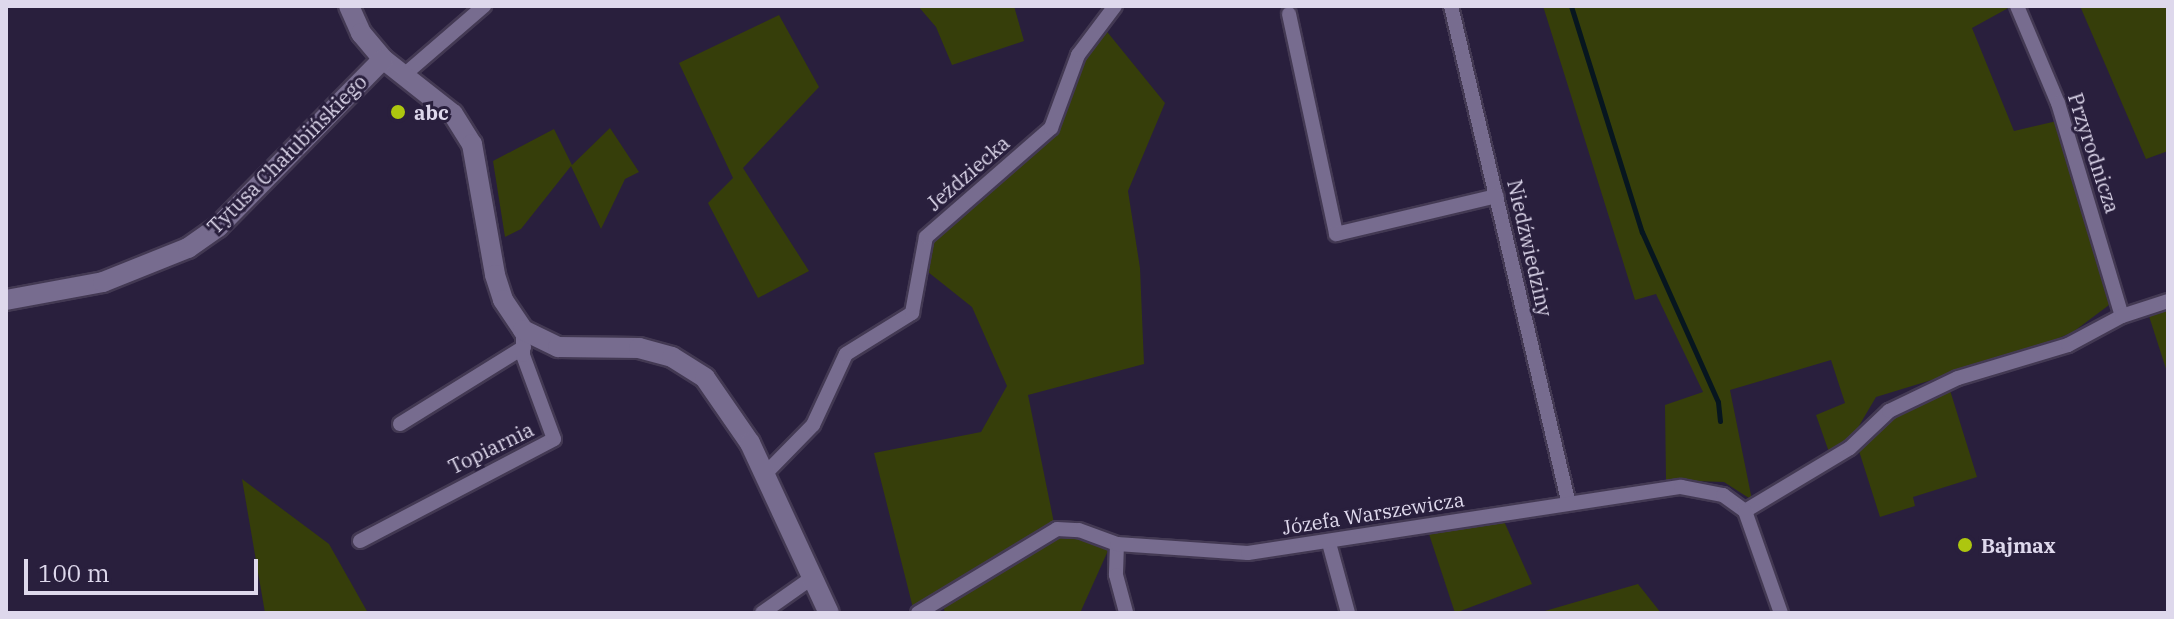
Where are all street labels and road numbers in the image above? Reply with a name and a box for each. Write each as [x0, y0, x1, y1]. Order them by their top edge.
street label: Tytusa Chałubińskiego [202, 69, 372, 239]
street label: Przyrodnicza [2063, 90, 2125, 216]
street label: Jeździecka [922, 131, 1014, 215]
street label: Niedźwiedziny [1503, 177, 1557, 319]
street label: Topiarnia [445, 417, 537, 479]
street label: Józefa Warszewicza [1280, 487, 1466, 539]

